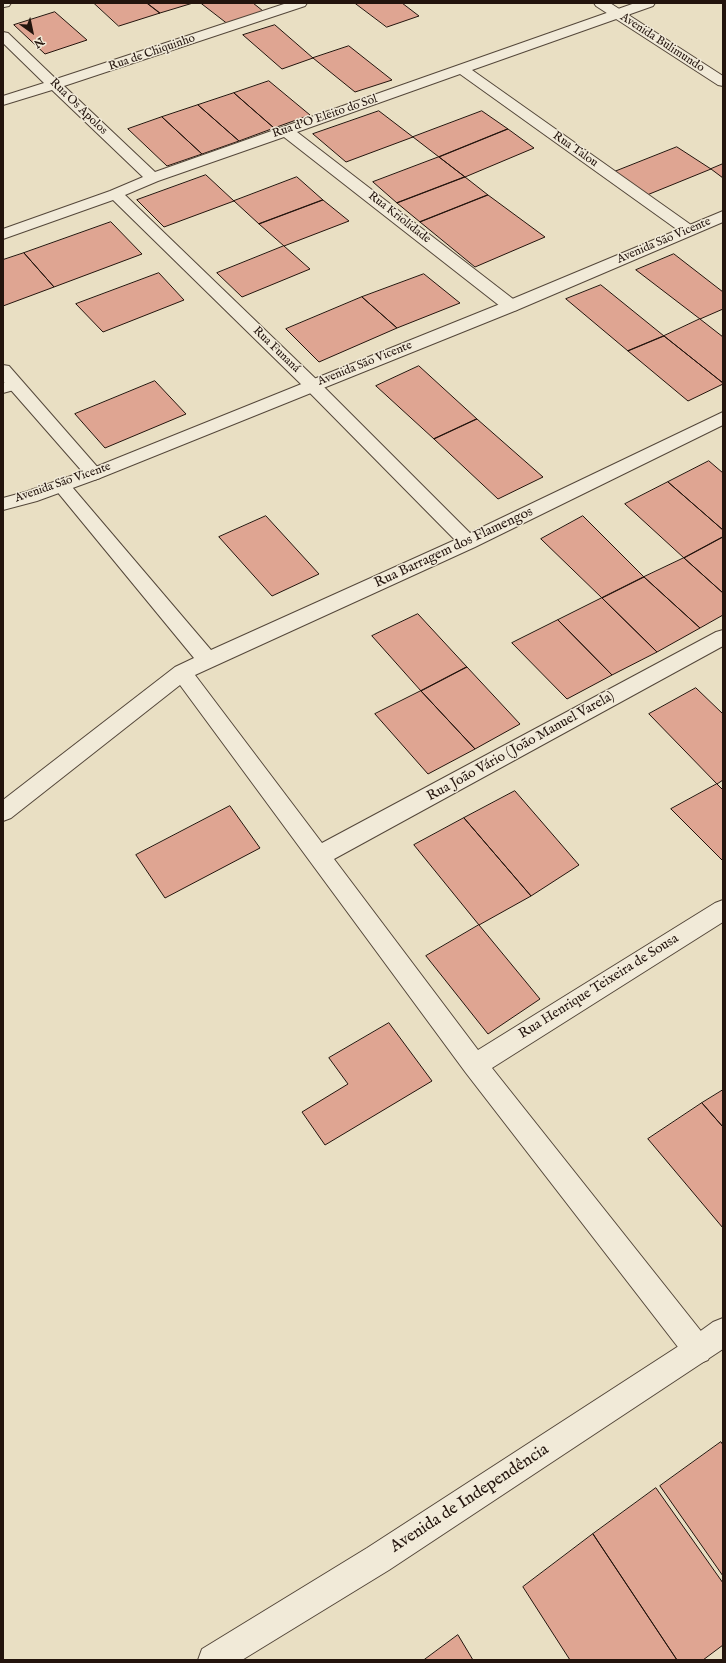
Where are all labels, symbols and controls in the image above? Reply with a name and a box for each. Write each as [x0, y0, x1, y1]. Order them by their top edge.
street label: Avenida Bulimundo [617, 10, 707, 76]
north arrow [12, 12, 52, 52]
street label: Rua de Chiquinho [107, 31, 197, 75]
text: N [31, 34, 46, 51]
street label: Rua Os Apolos [46, 76, 110, 138]
street label: Rua d'O Eleito do Sol [271, 92, 379, 142]
street label: Rua Talou [550, 129, 600, 171]
street label: Rua Kriolidade [365, 189, 433, 247]
street label: Avenida São Vicente [615, 215, 713, 267]
street label: Rua Funaná [249, 324, 303, 376]
street label: Avenida São Vicente [316, 339, 414, 389]
street label: Avenida São Vicente [13, 460, 113, 506]
street label: Rua Barragem dos Flamengos [372, 504, 536, 592]
street label: Rua João Vário (João Manuel Varela) [424, 688, 618, 806]
street label: Rua Henrique Teixeira de Sousa [516, 931, 682, 1043]
street label: Avenida de Independência [387, 1440, 553, 1558]

